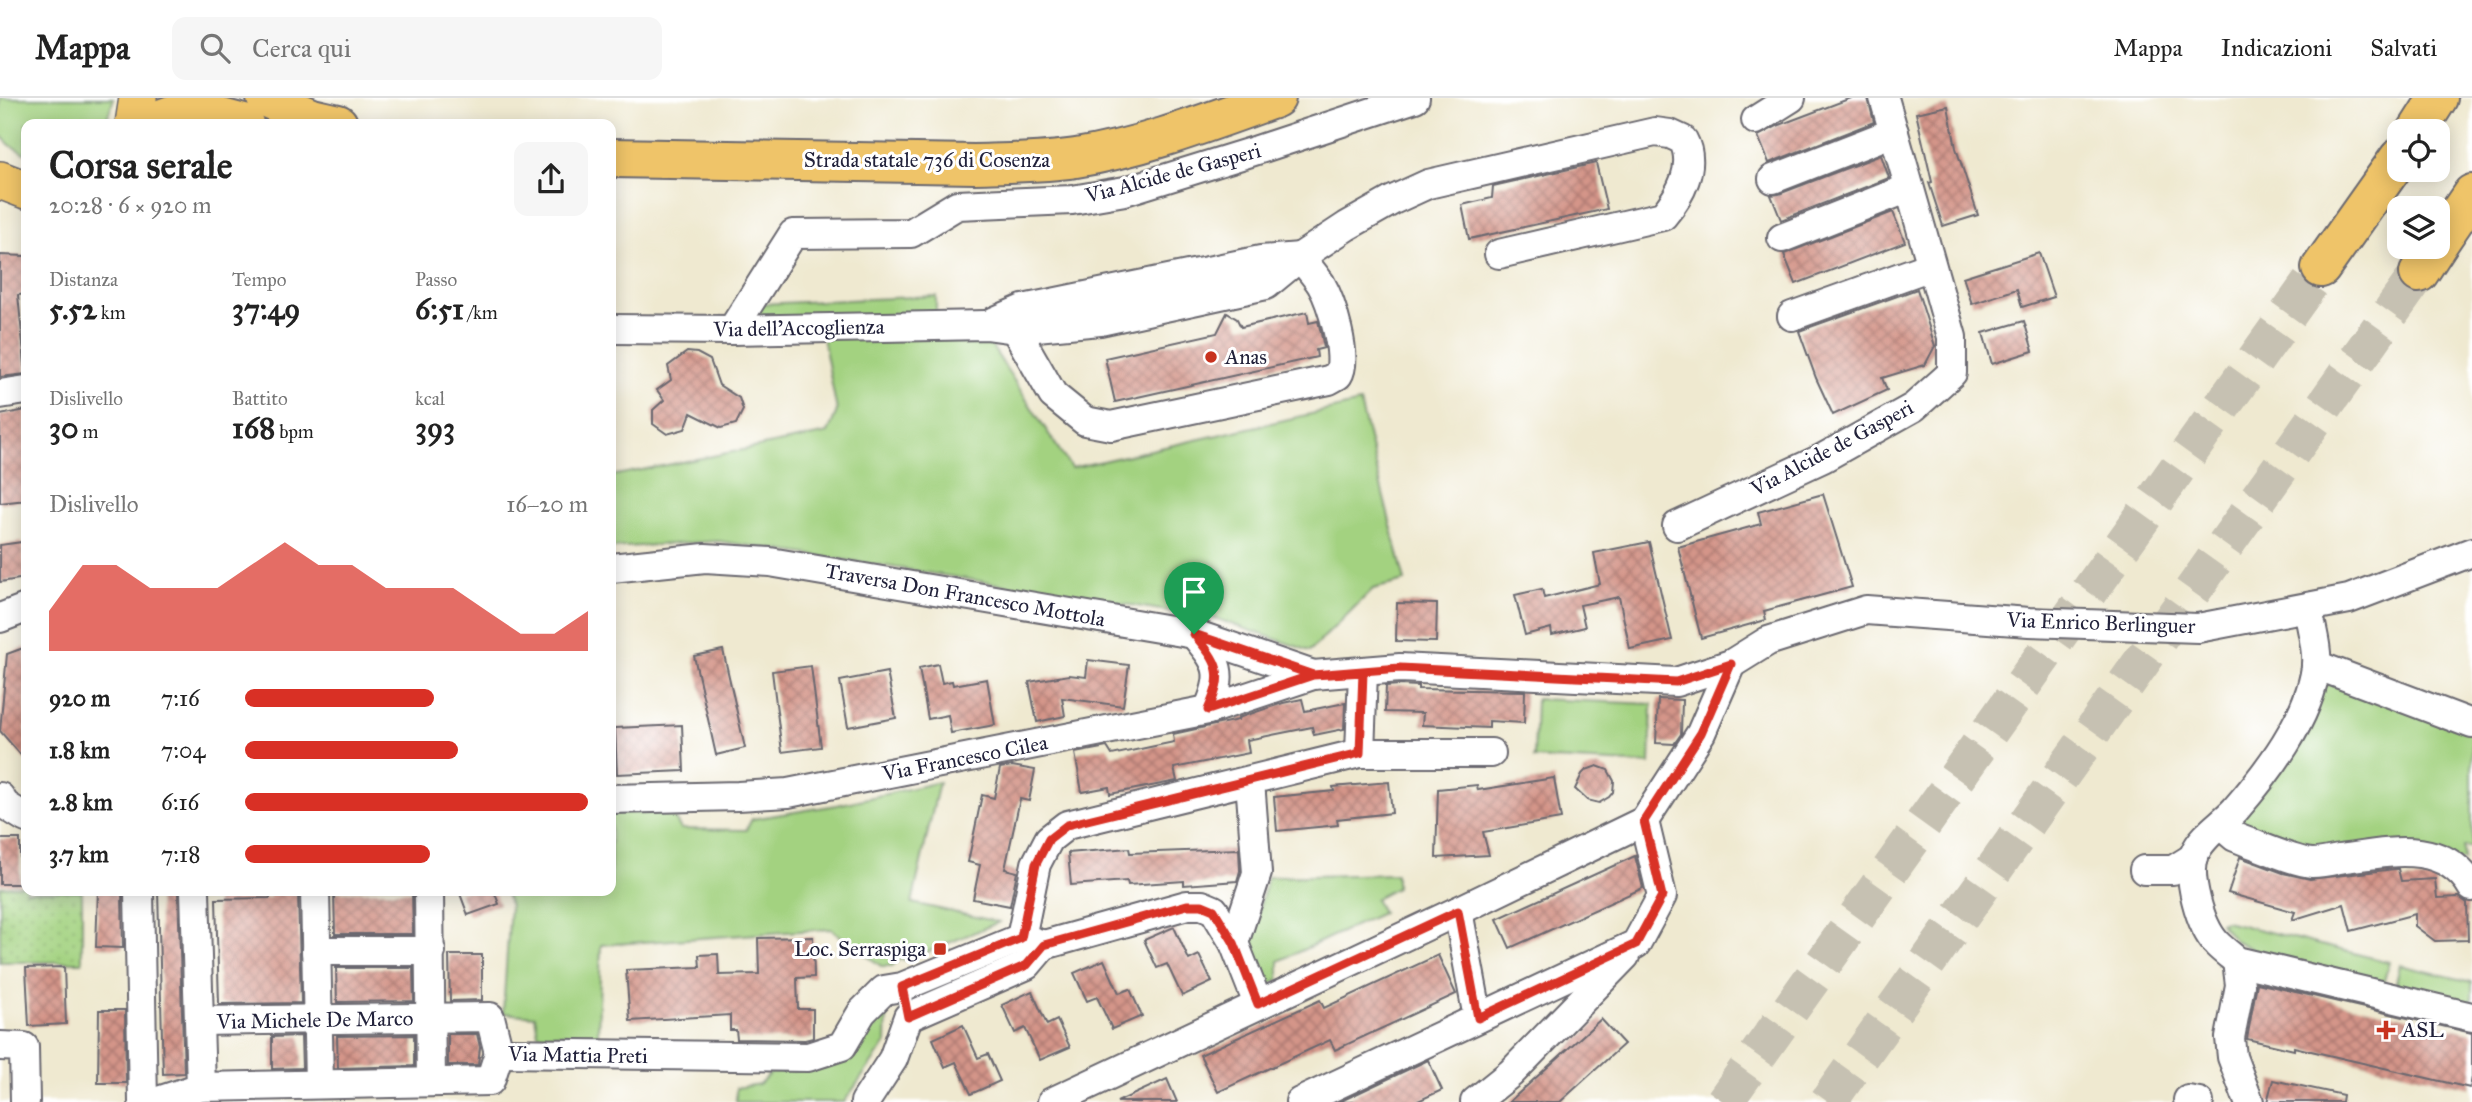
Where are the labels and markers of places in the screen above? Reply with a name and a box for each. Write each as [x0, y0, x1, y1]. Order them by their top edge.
place label: Anas [1224, 344, 1267, 370]
marker: Anas [1203, 349, 1219, 365]
pin [1164, 562, 1224, 634]
place label: Loc. Serraspiga [794, 936, 926, 962]
marker: Loc. Serraspiga [932, 941, 948, 957]
place label: ASL [2401, 1017, 2444, 1043]
marker: ASL [2376, 1020, 2396, 1040]

